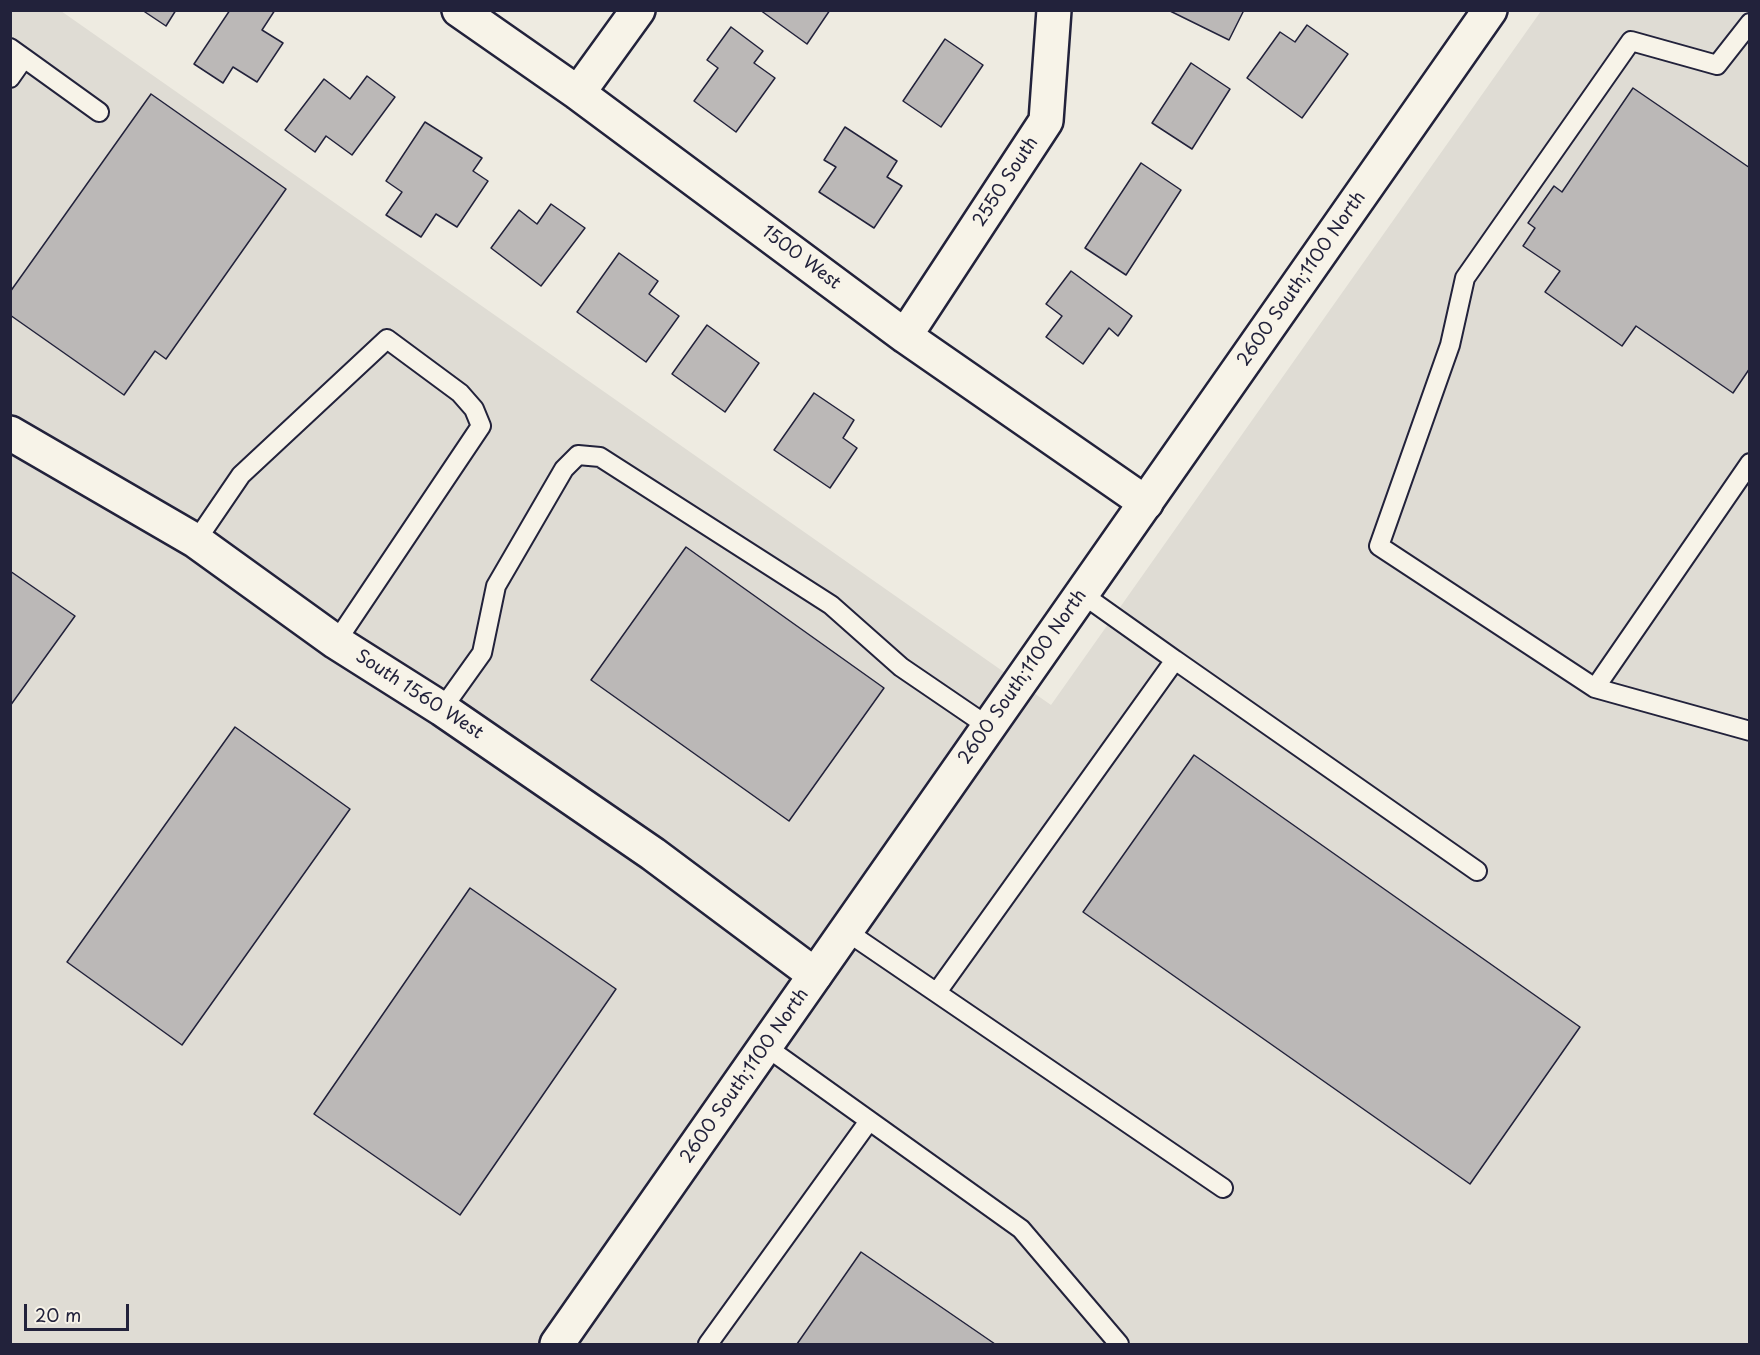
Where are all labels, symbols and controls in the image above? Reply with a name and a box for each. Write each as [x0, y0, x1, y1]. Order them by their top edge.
street label: 2550 South [969, 133, 1043, 231]
street label: 2600 South;1100 North [1233, 188, 1371, 370]
street label: 1500 West [757, 221, 845, 295]
street label: 2600 South;1100 North [954, 586, 1092, 768]
street label: South 1560 West [351, 646, 487, 744]
street label: 2600 South;1100 North [676, 985, 814, 1167]
scale bar [27, 1292, 132, 1330]
text: 20 m [35, 1301, 81, 1328]

